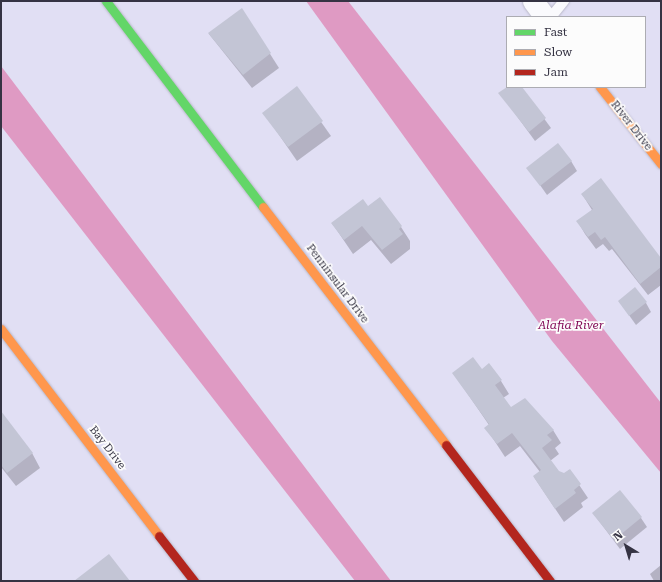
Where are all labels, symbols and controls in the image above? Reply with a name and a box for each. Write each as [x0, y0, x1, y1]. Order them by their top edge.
legend [506, 16, 646, 88]
text: Fast [544, 25, 567, 39]
text: Slow [544, 45, 572, 59]
text: Jam [544, 65, 568, 79]
street label: River Drive [608, 99, 654, 153]
street label: Penninsular Drive [303, 242, 371, 326]
water label: Alafia River [538, 319, 604, 333]
street label: Bay Drive [86, 424, 128, 472]
north arrow [606, 526, 646, 566]
text: N [611, 528, 626, 544]

